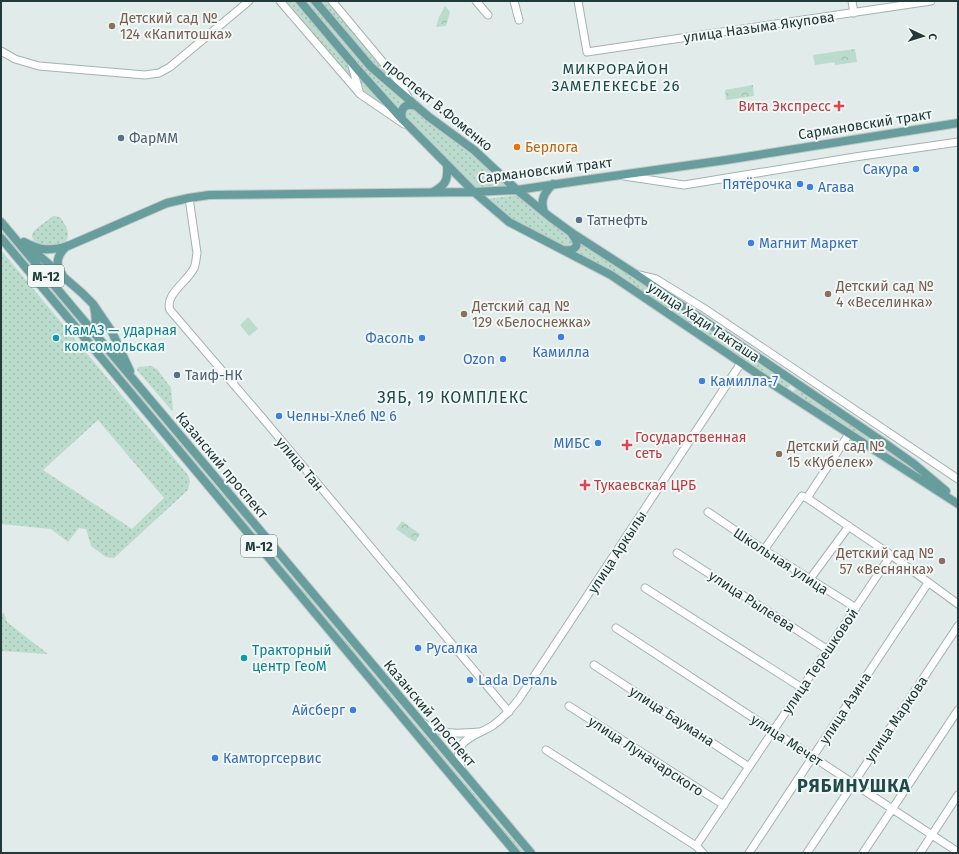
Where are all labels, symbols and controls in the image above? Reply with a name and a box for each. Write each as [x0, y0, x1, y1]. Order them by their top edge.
street label: улица Назыма Якупова [682, 8, 836, 47]
place label: Детский сад № 124 «Капитошка» [119, 10, 232, 43]
north arrow [903, 16, 943, 56]
marker: Детский сад № 124 «Капитошка» [107, 21, 117, 31]
text: С [926, 33, 939, 41]
street label: проспект В.Фоменко [379, 56, 496, 155]
district label: МИКРОРАЙОН ЗАМЕЛЕКЕСЬЕ 26 [551, 60, 681, 95]
place label: Вита Экспресс [738, 98, 831, 115]
marker: Вита Экспресс [834, 101, 844, 111]
street label: Сармановский тракт [797, 105, 934, 143]
place label: ФарММ [129, 130, 178, 147]
marker: ФарММ [116, 133, 126, 143]
place label: Берлога [525, 139, 578, 156]
marker: Берлога [512, 142, 522, 152]
street label: Сармановский тракт [477, 154, 614, 187]
place label: Сакура [863, 161, 908, 178]
marker: Сакура [911, 164, 921, 174]
place label: Пятёрочка [722, 176, 792, 193]
marker: Пятёрочка [795, 179, 805, 189]
place label: Агава [818, 179, 854, 196]
marker: Агава [805, 182, 815, 192]
place label: Татнефть [587, 212, 648, 229]
marker: Татнефть [574, 215, 584, 225]
place label: Магнит Маркет [759, 235, 858, 252]
marker: Магнит Маркет [746, 238, 756, 248]
road number: М-12 [28, 265, 64, 287]
place label: Детский сад № 4 «Веселинка» [835, 278, 934, 311]
street label: улица Хади Такташа [645, 279, 763, 366]
marker: Детский сад № 4 «Веселинка» [823, 289, 833, 299]
place label: Детский сад № 129 «Белоснежка» [471, 298, 591, 331]
marker: Детский сад № 129 «Белоснежка» [459, 309, 469, 319]
place label: КамАЗ — ударная комсомольская [64, 322, 177, 355]
place label: Фасоль [365, 330, 414, 347]
marker: Камилла [556, 332, 566, 342]
marker: КамАЗ — ударная комсомольская [51, 333, 61, 343]
marker: Фасоль [417, 333, 427, 343]
place label: Камилла [532, 344, 590, 361]
place label: Ozon [463, 351, 495, 368]
marker: Ozon [498, 354, 508, 364]
place label: Таиф-НК [185, 367, 243, 384]
marker: Таиф-НК [172, 370, 182, 380]
place label: Камилла-7 [710, 373, 778, 390]
marker: Камилла-7 [697, 376, 707, 386]
district label: ЗЯБ, 19 КОМПЛЕКС [377, 388, 529, 407]
place label: Челны-Хлеб № 6 [287, 408, 397, 425]
street label: Казанский проспект [172, 409, 272, 523]
marker: Челны-Хлеб № 6 [274, 411, 284, 421]
place label: Государственная сеть [635, 429, 746, 462]
street label: улица Тан [272, 434, 327, 495]
place label: МИБС [554, 435, 590, 452]
marker: МИБС [593, 438, 603, 448]
place label: Детский сад № 15 «Кубелек» [786, 438, 885, 471]
marker: Государственная сеть [622, 440, 632, 450]
marker: Детский сад № 15 «Кубелек» [774, 449, 784, 459]
place label: Тукаевская ЦРБ [594, 477, 696, 494]
marker: Тукаевская ЦРБ [579, 479, 591, 491]
street label: улица Аркылы [584, 508, 650, 597]
street label: Школьная улица [730, 524, 831, 598]
road number: М-12 [241, 535, 277, 557]
place label: Детский сад № 57 «Веснянка» [835, 545, 934, 578]
marker: Детский сад № 57 «Веснянка» [937, 556, 947, 566]
street label: улица Рылеева [705, 567, 798, 636]
street label: улица Терешковой [779, 605, 862, 717]
place label: Русалка [426, 640, 478, 657]
place label: Тракторный центр ГеоМ [252, 642, 332, 675]
marker: Русалка [413, 643, 423, 653]
marker: Тракторный центр ГеоМ [239, 653, 249, 663]
street label: Казанский проспект [380, 657, 480, 771]
street label: улица Азина [816, 669, 875, 747]
place label: Lada Dеталь [478, 672, 557, 689]
street label: улица Маркова [861, 673, 931, 766]
marker: Lada Dеталь [465, 675, 475, 685]
street label: улица Баумана [626, 683, 717, 750]
place label: Айсберг [292, 702, 345, 719]
marker: Айсберг [348, 705, 358, 715]
street label: улица Мечет [747, 711, 827, 770]
street label: улица Луначарского [585, 713, 707, 800]
place label: Камторгсервис [223, 750, 322, 767]
marker: Камторгсервис [210, 753, 220, 763]
district label: РЯБИНУШКА [797, 775, 911, 797]

